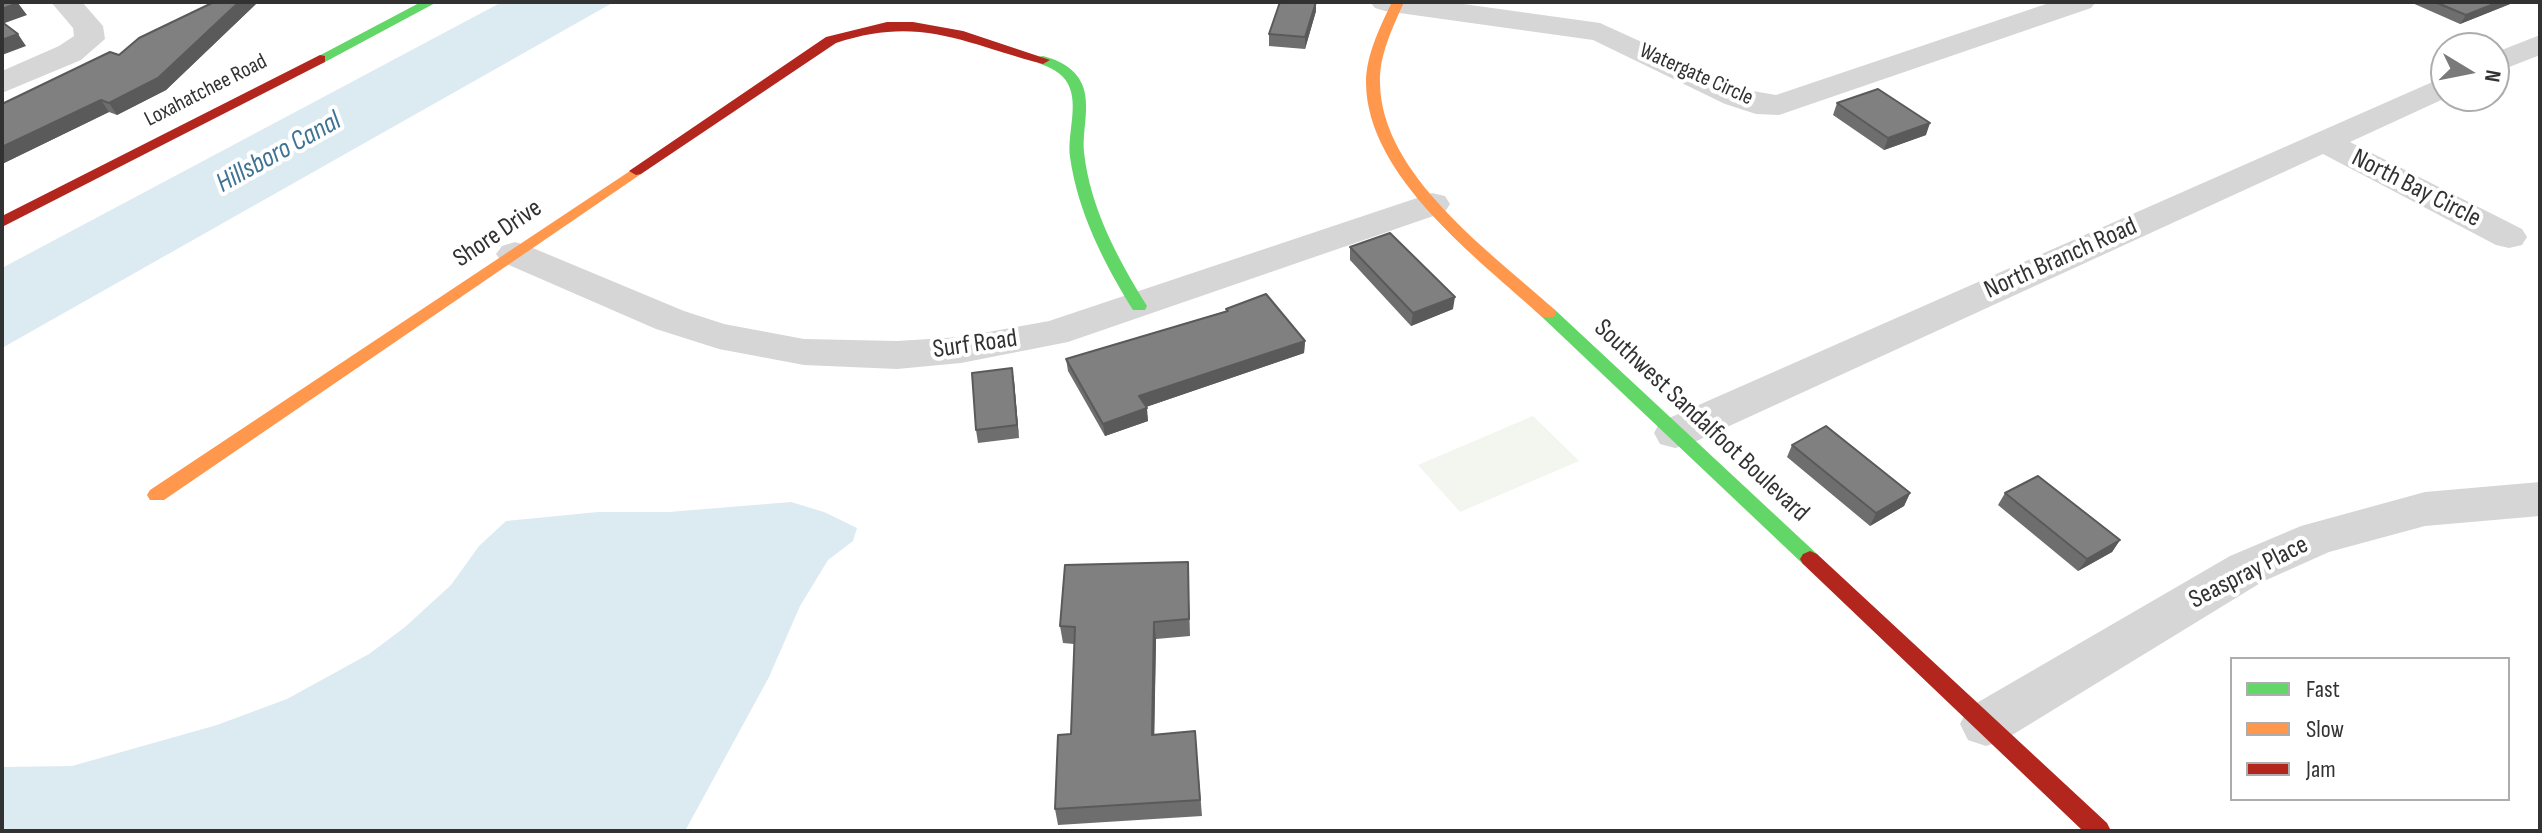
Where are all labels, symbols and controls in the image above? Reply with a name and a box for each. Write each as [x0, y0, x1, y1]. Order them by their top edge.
north arrow [2430, 32, 2510, 112]
street label: Watergate Circle [1635, 38, 1757, 112]
street label: Loxahatchee Road [140, 49, 272, 133]
text: N [2478, 68, 2506, 84]
water label: Hillsboro Canal [211, 105, 347, 201]
street label: North Bay Circle [2346, 143, 2486, 235]
street label: Shore Drive [448, 193, 548, 275]
street label: North Branch Road [1980, 211, 2142, 307]
street label: Southwest Sandalfoot Boulevard [1587, 313, 1815, 529]
street label: Surf Road [931, 324, 1019, 366]
street label: Seaspray Place [2184, 530, 2314, 616]
legend [2230, 657, 2510, 801]
text: Fast [2306, 675, 2340, 704]
text: Slow [2306, 715, 2344, 744]
text: Jam [2306, 755, 2336, 784]

